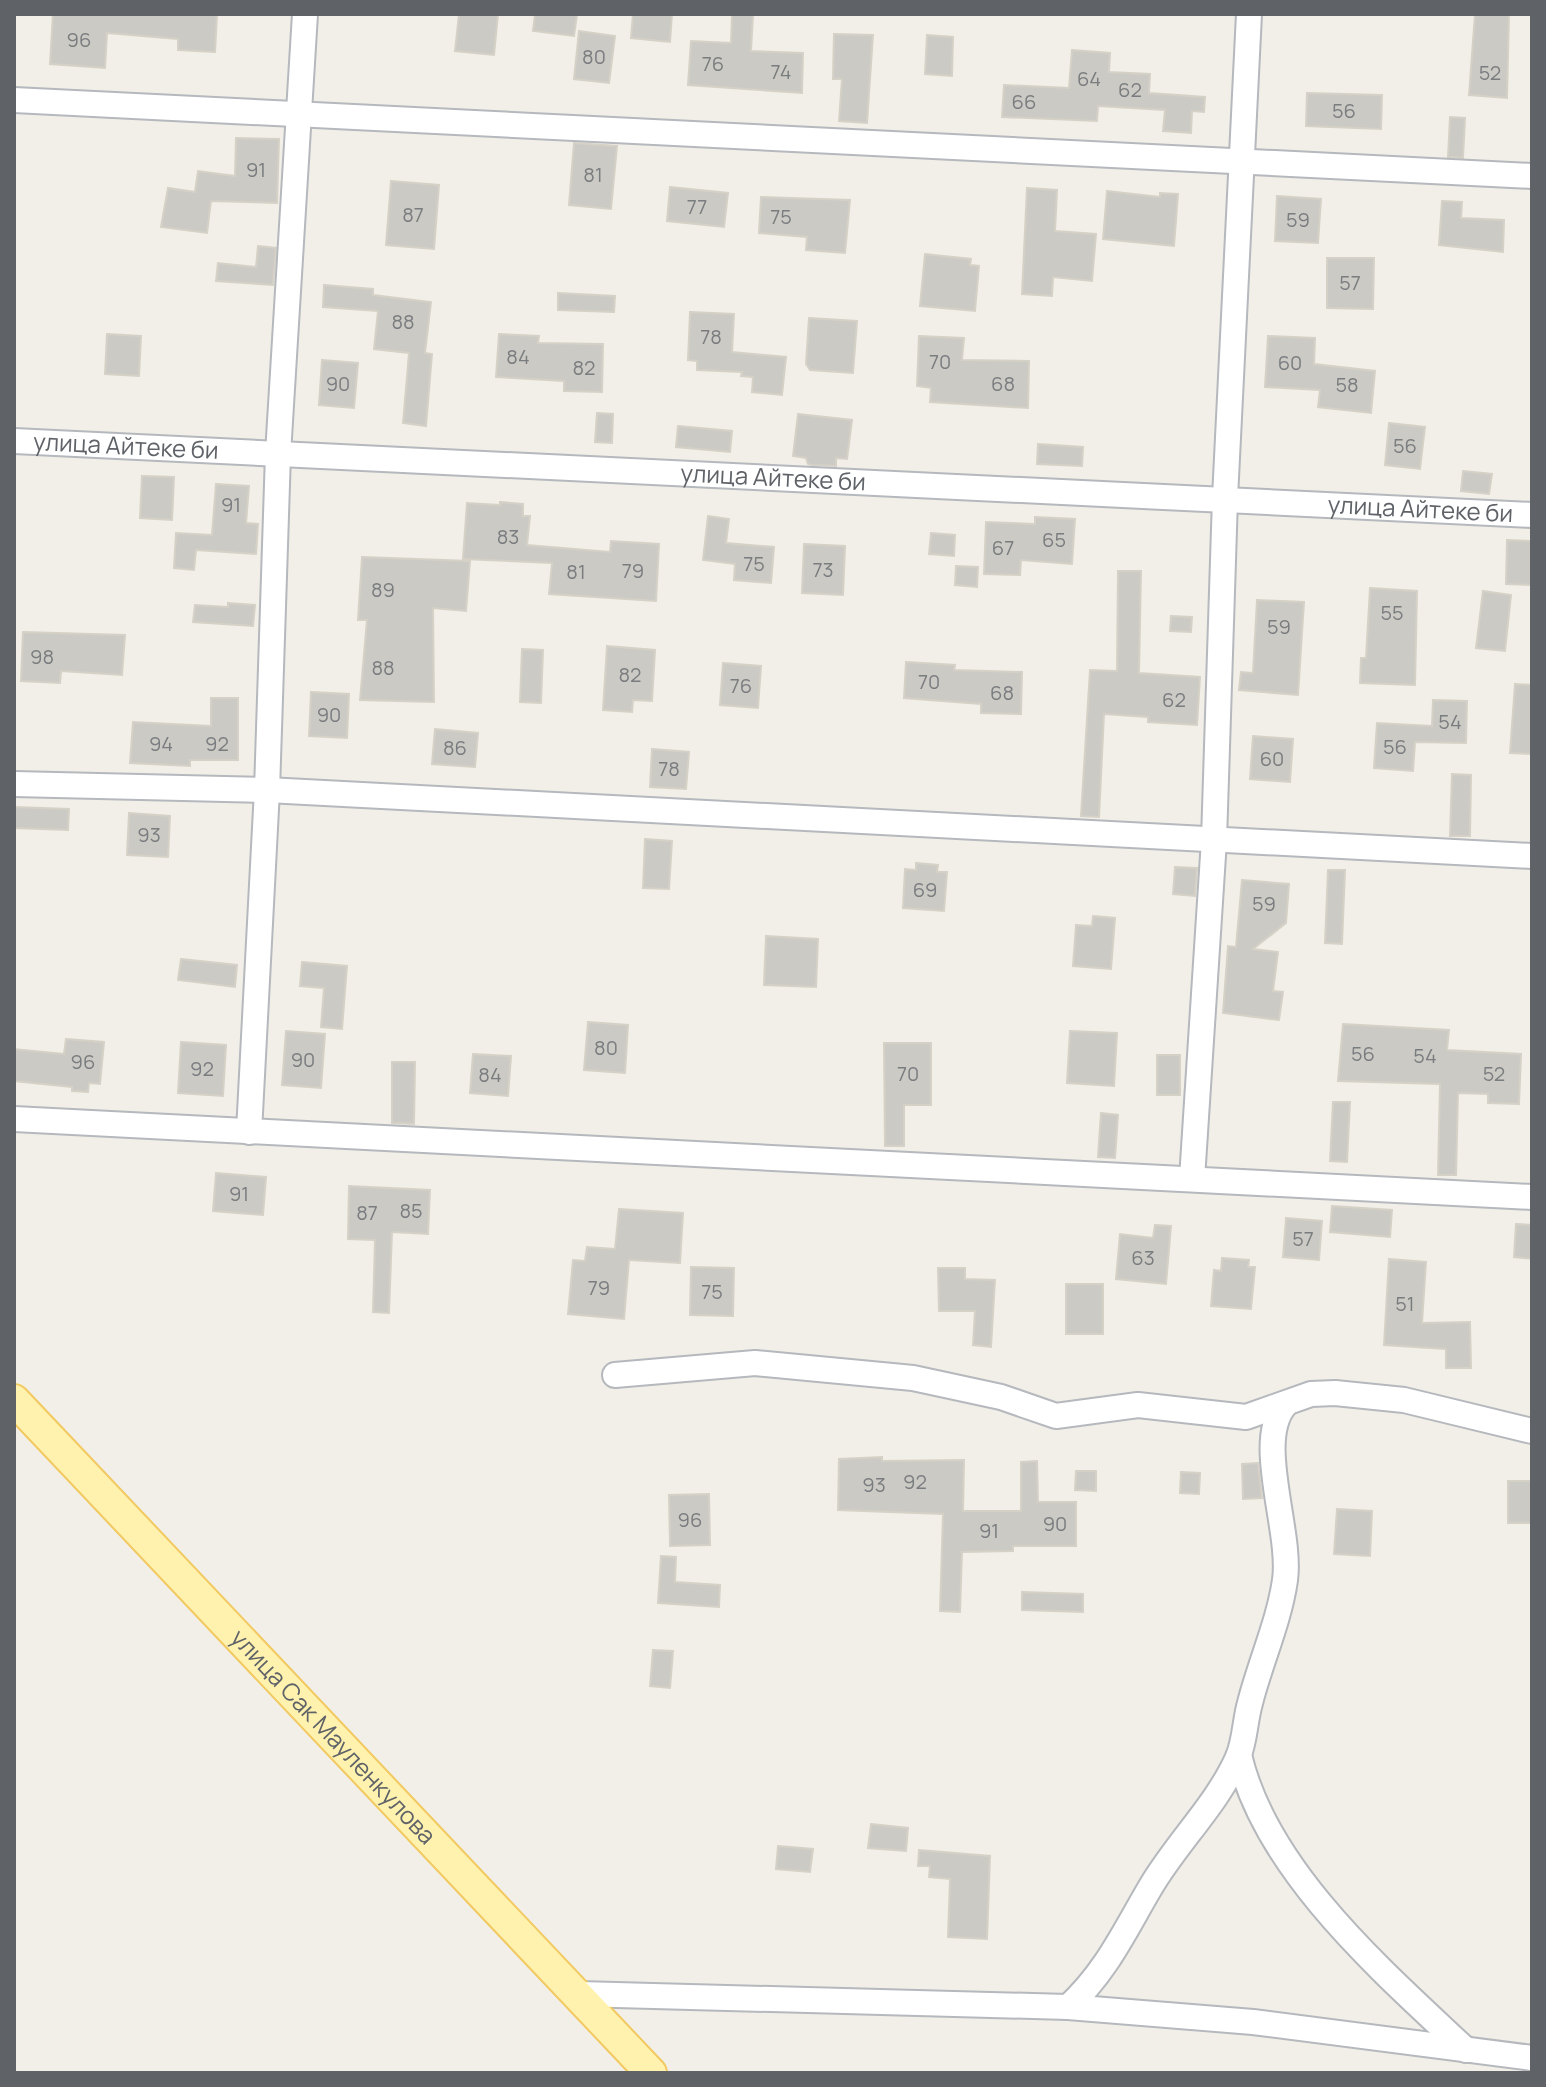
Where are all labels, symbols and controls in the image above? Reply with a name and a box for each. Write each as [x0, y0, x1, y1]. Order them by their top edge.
house number: 96 [67, 26, 91, 53]
house number: 80 [582, 43, 606, 70]
house number: 76 [702, 50, 724, 77]
house number: 74 [770, 58, 792, 85]
house number: 52 [1479, 59, 1501, 86]
house number: 64 [1077, 65, 1101, 92]
house number: 62 [1118, 76, 1142, 103]
house number: 66 [1012, 88, 1036, 115]
house number: 56 [1332, 97, 1356, 124]
house number: 91 [246, 156, 266, 183]
house number: 81 [583, 161, 603, 188]
house number: 77 [687, 193, 707, 220]
house number: 87 [402, 201, 424, 228]
house number: 75 [770, 203, 792, 230]
house number: 59 [1286, 206, 1310, 233]
house number: 57 [1339, 269, 1361, 296]
house number: 88 [391, 308, 415, 335]
house number: 78 [700, 323, 722, 350]
house number: 84 [506, 343, 530, 370]
house number: 70 [929, 348, 951, 375]
house number: 60 [1278, 349, 1302, 376]
house number: 82 [572, 354, 596, 381]
house number: 90 [326, 370, 350, 397]
house number: 68 [991, 370, 1015, 397]
house number: 58 [1335, 371, 1359, 398]
street label: улица Айтеке би [32, 424, 219, 466]
house number: 56 [1393, 432, 1417, 459]
street label: улица Айтеке би [680, 456, 867, 498]
street label: улица Айтеке би [1327, 487, 1514, 529]
house number: 91 [221, 491, 241, 518]
house number: 83 [497, 523, 519, 550]
house number: 65 [1042, 526, 1066, 553]
house number: 67 [992, 534, 1014, 561]
house number: 75 [743, 550, 765, 577]
house number: 73 [812, 556, 834, 583]
house number: 79 [622, 557, 644, 584]
house number: 81 [566, 558, 586, 585]
house number: 89 [371, 576, 395, 603]
house number: 55 [1380, 599, 1404, 626]
house number: 59 [1267, 613, 1291, 640]
house number: 98 [30, 643, 54, 670]
house number: 88 [371, 654, 395, 681]
house number: 82 [618, 661, 642, 688]
house number: 70 [918, 668, 940, 695]
house number: 76 [730, 672, 752, 699]
house number: 68 [990, 679, 1014, 706]
house number: 62 [1162, 686, 1186, 713]
house number: 90 [317, 701, 341, 728]
house number: 54 [1438, 708, 1462, 735]
house number: 94 [149, 730, 173, 757]
house number: 92 [205, 730, 229, 757]
house number: 56 [1383, 733, 1407, 760]
house number: 86 [443, 734, 467, 761]
house number: 60 [1260, 745, 1284, 772]
house number: 78 [658, 755, 680, 782]
house number: 93 [137, 821, 161, 848]
house number: 69 [913, 876, 937, 903]
house number: 59 [1252, 890, 1276, 917]
house number: 80 [594, 1034, 618, 1061]
house number: 56 [1351, 1040, 1375, 1067]
house number: 54 [1413, 1042, 1437, 1069]
house number: 90 [291, 1046, 315, 1073]
house number: 96 [71, 1048, 95, 1075]
house number: 92 [190, 1055, 214, 1082]
house number: 70 [897, 1060, 919, 1087]
house number: 52 [1483, 1060, 1505, 1087]
house number: 84 [478, 1061, 502, 1088]
house number: 91 [229, 1180, 249, 1207]
house number: 85 [399, 1197, 423, 1224]
house number: 87 [356, 1199, 378, 1226]
house number: 57 [1292, 1225, 1314, 1252]
house number: 63 [1131, 1244, 1155, 1271]
house number: 79 [588, 1274, 610, 1301]
house number: 75 [701, 1278, 723, 1305]
house number: 51 [1395, 1290, 1415, 1317]
house number: 92 [903, 1468, 927, 1495]
house number: 93 [862, 1471, 886, 1498]
house number: 96 [678, 1506, 702, 1533]
house number: 90 [1043, 1510, 1067, 1537]
house number: 91 [979, 1517, 999, 1544]
street label: улица Сак Мауленкулова [224, 1621, 444, 1851]

